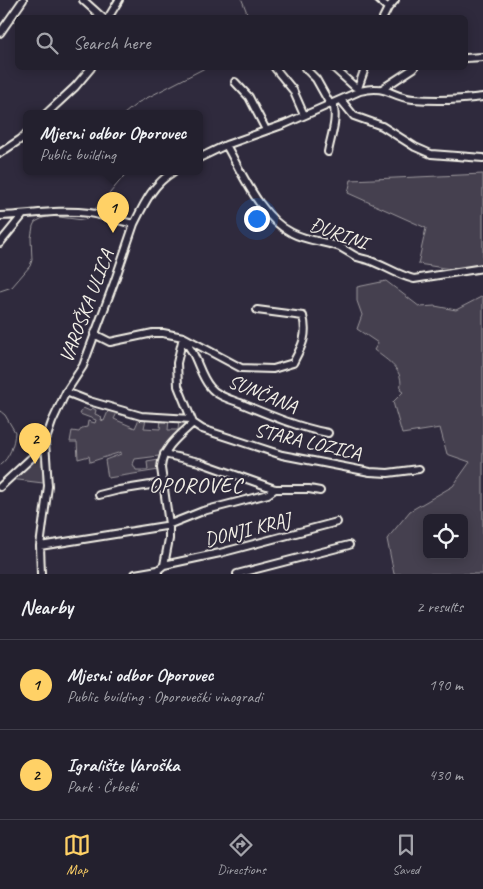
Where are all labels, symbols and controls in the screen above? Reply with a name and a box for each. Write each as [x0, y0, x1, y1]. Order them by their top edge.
search box [15, 15, 468, 70]
icon: search [33, 29, 61, 57]
text: Search here [73, 31, 150, 55]
popup [23, 110, 203, 175]
text: Mjesni odbor Oporovec [40, 121, 186, 145]
text: Public building [40, 145, 116, 165]
pin: 1 [97, 192, 129, 233]
your location [244, 206, 270, 232]
street label: ĐURINI [307, 212, 375, 257]
street label: VAROŠKA ULICA [54, 245, 120, 366]
street label: SUNČANA [225, 368, 302, 419]
street label: STARA LOZICA [252, 417, 365, 466]
pin: 2 [19, 423, 51, 464]
district label: OPOROVEC [149, 471, 245, 499]
street label: DONJI KRAJ [202, 506, 296, 552]
map controls [423, 514, 468, 559]
button: locate [423, 514, 468, 559]
text: Nearby [20, 594, 73, 620]
text: 2 results [416, 597, 463, 617]
text: Mjesni odbor Oporovec [67, 663, 213, 687]
text: 1 [32, 675, 40, 695]
text: 190 m [429, 675, 463, 695]
text: Public building · Oporovečki vinogradi [67, 687, 263, 707]
text: Igralište Varoška [67, 753, 180, 777]
text: 2 [32, 765, 40, 785]
text: 430 m [429, 765, 463, 785]
text: Park · Črbeki [67, 777, 138, 797]
tab: Map [63, 831, 91, 878]
tab: Directions [217, 831, 266, 878]
tab: Saved [392, 831, 420, 878]

